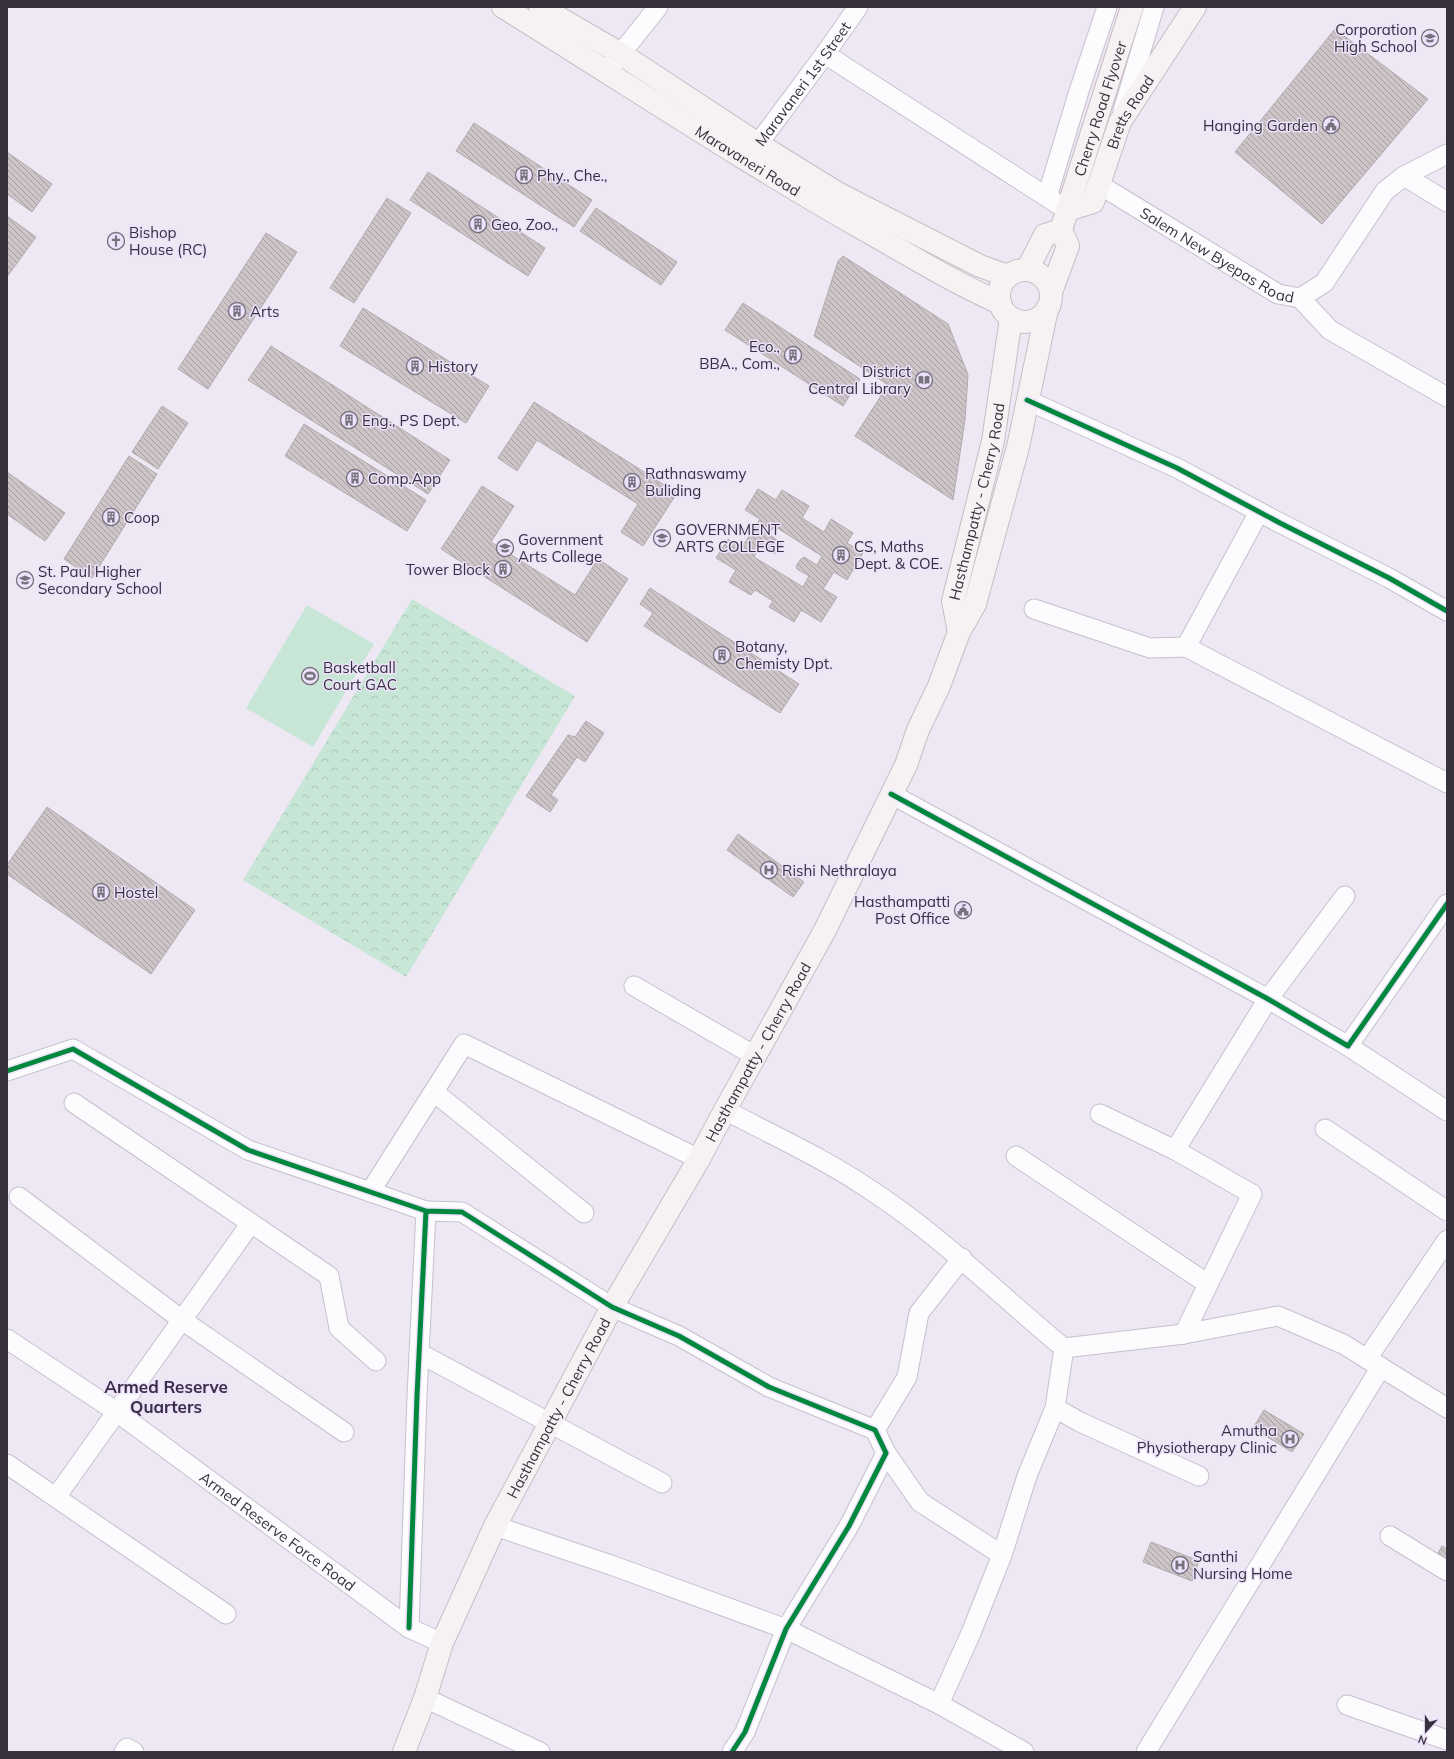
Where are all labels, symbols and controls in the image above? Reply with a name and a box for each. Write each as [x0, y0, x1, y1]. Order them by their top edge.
street label: Maravaneri 1st Street [750, 18, 855, 150]
place label: Corporation High School [1334, 20, 1417, 56]
school or university icon: Corporation High School [1420, 28, 1440, 48]
street label: Cherry Road Flyover [1069, 38, 1130, 179]
street label: Bretts Road [1102, 71, 1158, 151]
public building icon: Hanging Garden [1321, 115, 1341, 135]
place label: Hanging Garden [1203, 116, 1318, 135]
street label: Maravaneri Road [692, 121, 804, 200]
building icon: Phy., Che., [514, 165, 534, 185]
place label: Phy., Che., [537, 166, 608, 185]
street label: Salem New Byepas Road [1137, 202, 1296, 306]
building icon: Geo, Zoo., [468, 214, 488, 234]
place label: Geo, Zoo., [491, 215, 558, 234]
place label: Bishop House (RC) [129, 223, 207, 259]
church icon: Bishop House (RC) [106, 231, 126, 251]
building icon: Arts [227, 301, 247, 321]
place label: Arts [250, 302, 280, 321]
place label: Eco., BBA., Com., [699, 337, 780, 373]
building icon: Eco., BBA., Com., [783, 345, 803, 365]
building icon: History [405, 356, 425, 376]
place label: History [428, 357, 478, 376]
place label: District Central Library [808, 362, 911, 398]
library icon: District Central Library [914, 370, 934, 390]
street label: Hasthampatty - Cherry Road [944, 401, 1008, 602]
building icon: Eng., PS Dept. [339, 410, 359, 430]
place label: Eng., PS Dept. [362, 411, 460, 430]
place label: Rathnaswamy Buliding [645, 464, 746, 500]
building icon: Comp.App [345, 468, 365, 488]
place label: Comp.App [368, 469, 441, 488]
building icon: Rathnaswamy Buliding [622, 472, 642, 492]
building icon: Coop [101, 507, 121, 527]
place label: Coop [124, 508, 160, 527]
place label: GOVERNMENT ARTS COLLEGE [675, 520, 785, 556]
school or university icon: GOVERNMENT ARTS COLLEGE [652, 528, 672, 548]
place label: Government Arts College [518, 530, 603, 566]
place label: CS, Maths Dept. & COE. [854, 537, 943, 573]
school or university icon: Government Arts College [495, 538, 515, 558]
building icon: CS, Maths Dept. & COE. [831, 545, 851, 565]
building icon: Tower Block [493, 559, 513, 579]
place label: Tower Block [406, 560, 490, 579]
place label: St. Paul Higher Secondary School [38, 562, 162, 598]
school or university icon: St. Paul Higher Secondary School [15, 570, 35, 590]
place label: Botany, Chemisty Dpt. [735, 637, 833, 673]
building icon: Botany, Chemisty Dpt. [712, 645, 732, 665]
place label: Basketball Court GAC [323, 658, 397, 694]
sports icon: Basketball Court GAC [300, 666, 320, 686]
hospital icon: Rishi Nethralaya [759, 860, 779, 880]
place label: Rishi Nethralaya [782, 861, 897, 880]
building icon: Hostel [91, 882, 111, 902]
place label: Hostel [114, 883, 158, 902]
place label: Hasthampatti Post Office [854, 892, 950, 928]
public building icon: Hasthampatti Post Office [953, 900, 973, 920]
street label: Hasthampatty - Cherry Road [700, 959, 815, 1145]
street label: Hasthampatty - Cherry Road [502, 1314, 614, 1501]
district label: Armed Reserve Quarters [104, 1376, 228, 1417]
place label: Amutha Physiotherapy Clinic [1137, 1421, 1277, 1457]
hospital icon: Amutha Physiotherapy Clinic [1280, 1429, 1300, 1449]
street label: Armed Reserve Force Road [196, 1467, 359, 1595]
place label: Santhi Nursing Home [1193, 1547, 1292, 1583]
hospital icon: Santhi Nursing Home [1170, 1555, 1190, 1575]
north arrow [1406, 1711, 1446, 1751]
text: N [1416, 1732, 1429, 1748]

